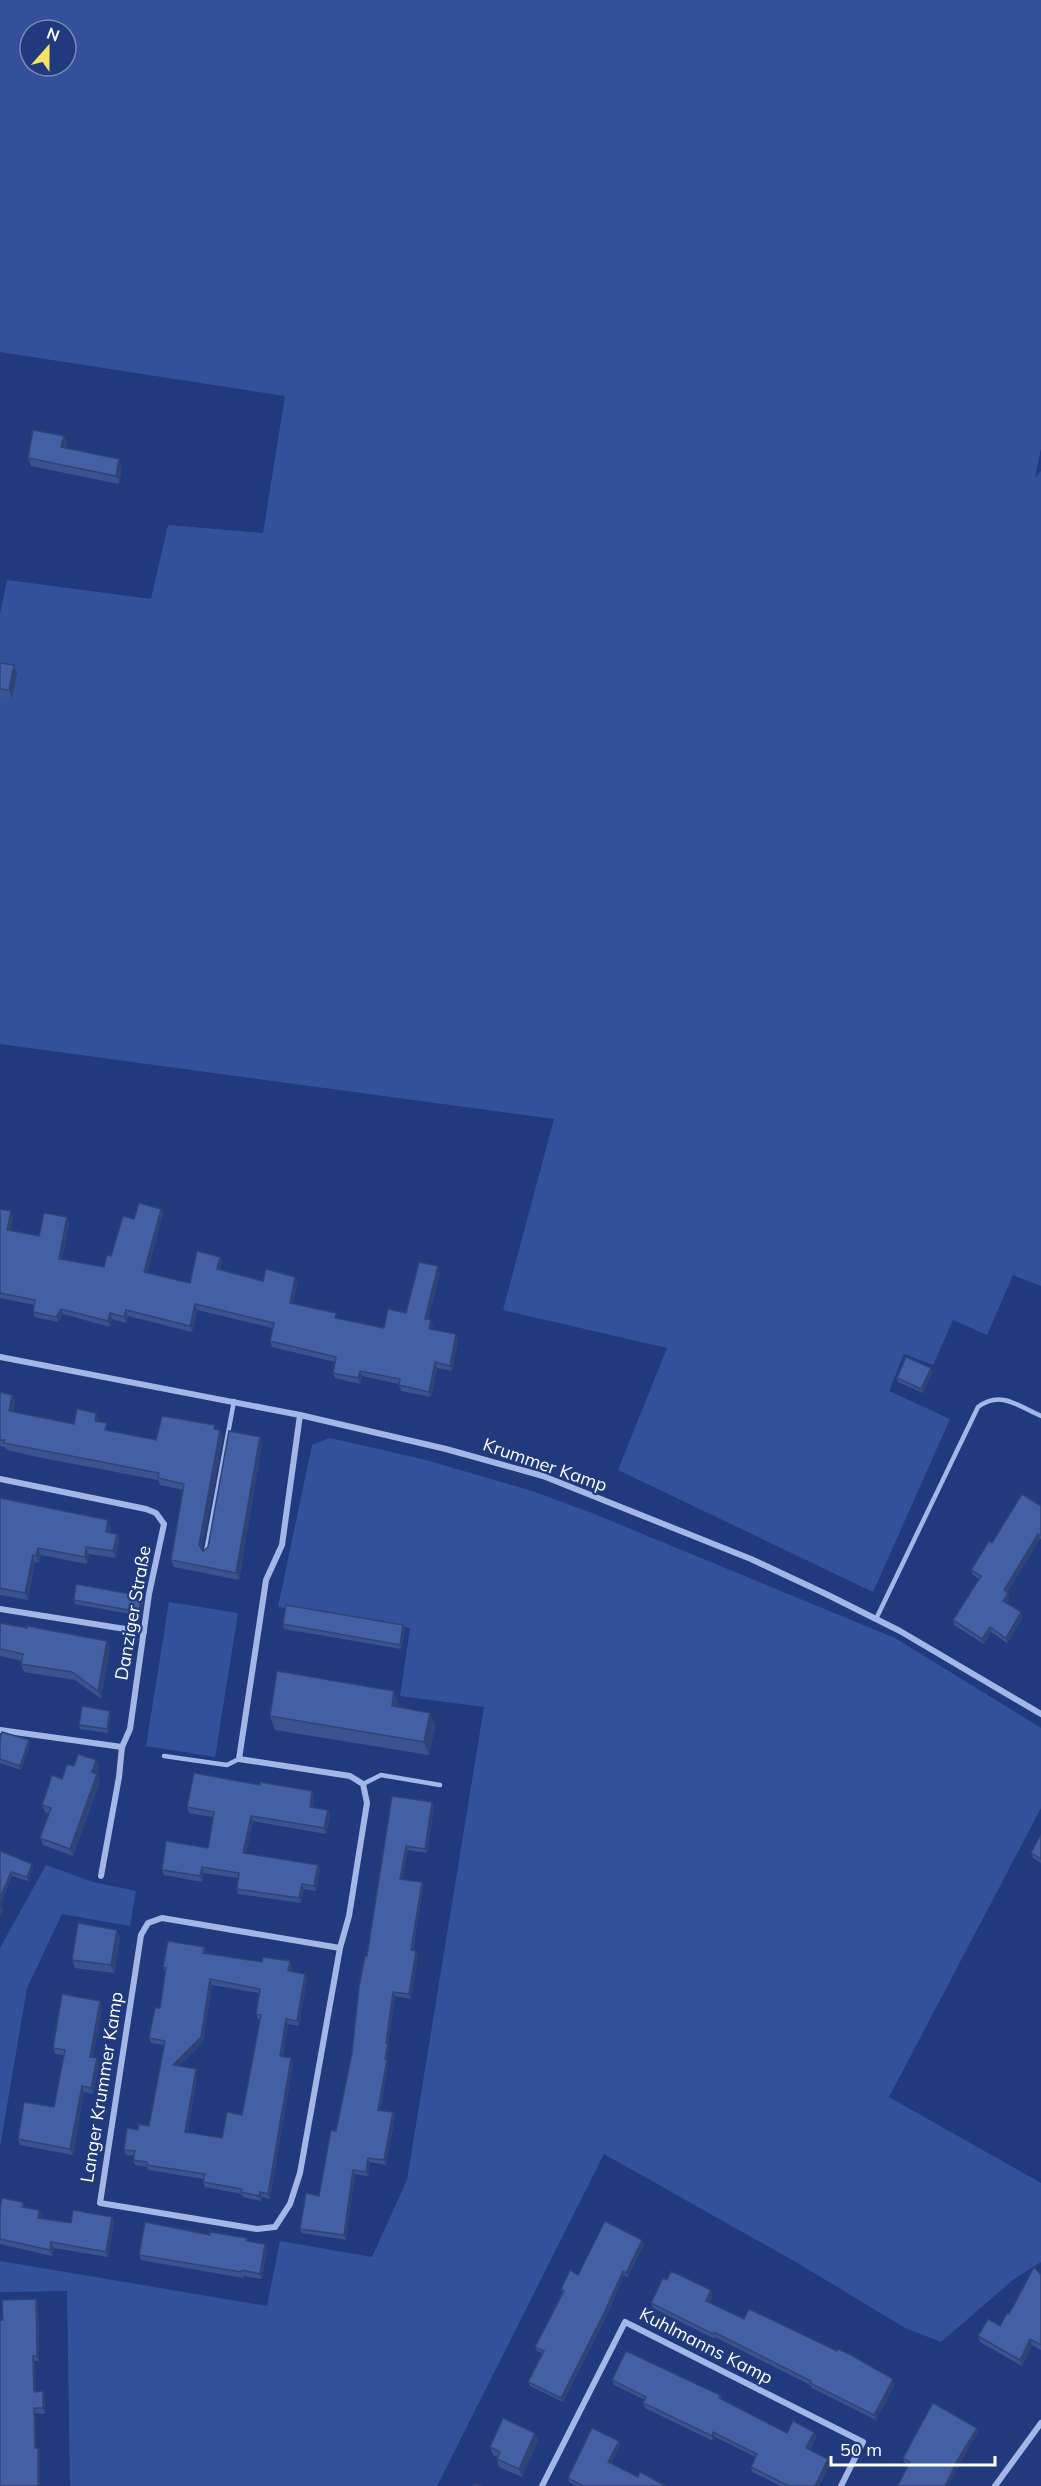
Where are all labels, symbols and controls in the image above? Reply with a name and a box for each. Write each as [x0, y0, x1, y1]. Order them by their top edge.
north arrow [18, 18, 78, 78]
text: N [44, 22, 63, 45]
street label: Krummer Kamp [480, 1433, 610, 1497]
street label: Danziger Straße [109, 1544, 156, 1682]
street label: Langer Krummer Kamp [75, 1990, 128, 2184]
street label: Kuhlmanns Kamp [636, 2302, 777, 2389]
scale bar [831, 2429, 994, 2467]
text: 50 m [840, 2438, 882, 2461]

